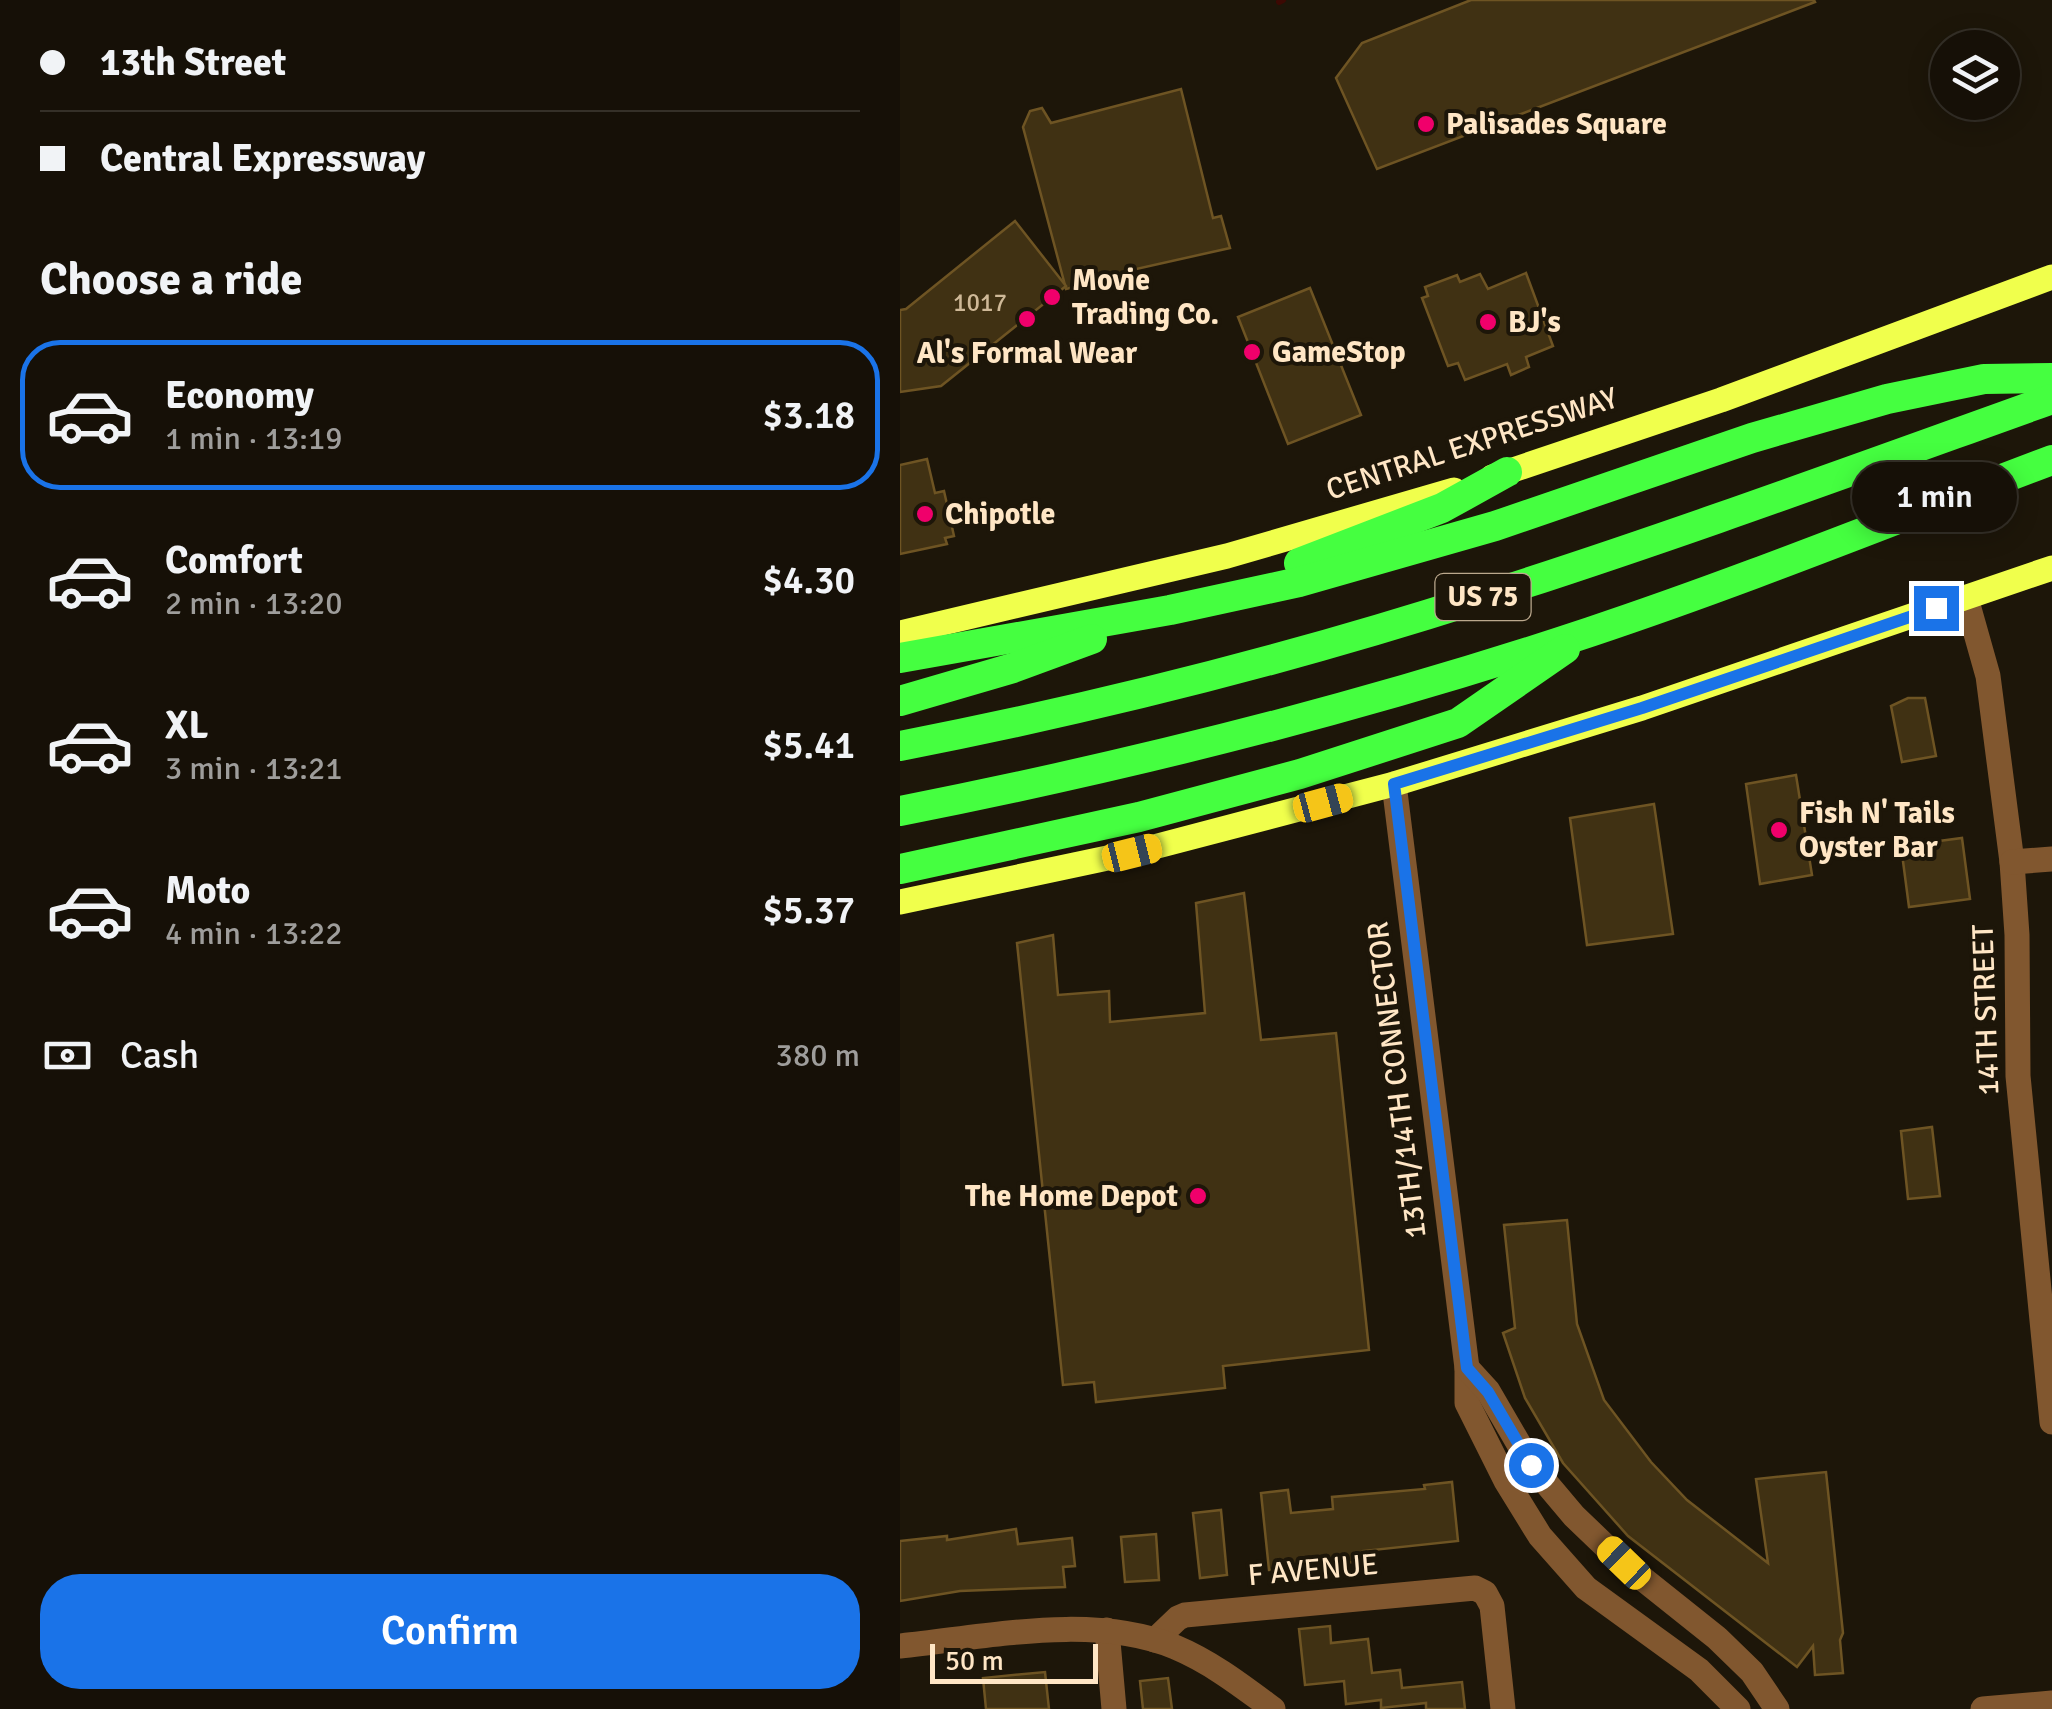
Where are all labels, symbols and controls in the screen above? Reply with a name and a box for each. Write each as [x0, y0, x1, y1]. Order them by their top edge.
map controls [1930, 30, 2020, 120]
button: layers [1930, 30, 2020, 120]
text: 13th Street [100, 39, 286, 86]
place label: Palisades Square [1446, 106, 1667, 143]
marker: Palisades Square [1415, 113, 1437, 135]
text: Central Expressway [100, 135, 425, 182]
text: Choose a ride [40, 252, 303, 307]
place label: Movie Trading Co. [1072, 262, 1219, 333]
marker: Movie Trading Co. [1041, 286, 1063, 308]
house number: 1017 [953, 287, 1007, 318]
place label: BJ's [1508, 304, 1561, 341]
marker: Al's Formal Wear [1016, 308, 1038, 330]
marker: BJ's [1477, 311, 1499, 333]
place label: GameStop [1272, 334, 1406, 371]
place label: Al's Formal Wear [917, 335, 1137, 372]
marker: GameStop [1241, 341, 1263, 363]
icon: car [45, 370, 135, 460]
text: Economy [165, 372, 314, 419]
street label: CENTRAL EXPRESSWAY [1322, 379, 1622, 509]
text: $3.18 [762, 392, 855, 439]
text: 1 min · 13:19 [165, 419, 343, 458]
callout: 1 min [1854, 463, 2018, 533]
text: 1 min [1896, 477, 1973, 516]
place label: Chipotle [945, 496, 1056, 533]
marker: Chipotle [914, 503, 936, 525]
icon: car [45, 535, 135, 625]
text: Comfort [165, 537, 303, 584]
text: $4.30 [762, 557, 855, 604]
road number: US 75 [1436, 574, 1530, 620]
text: 2 min · 13:20 [165, 584, 343, 623]
route end [1914, 586, 1959, 631]
icon: car [45, 700, 135, 790]
text: XL [165, 702, 208, 749]
text: $5.41 [762, 722, 855, 769]
text: 3 min · 13:21 [165, 749, 343, 788]
car [1290, 781, 1356, 825]
place label: Fish N' Tails Oyster Bar [1799, 795, 1955, 866]
marker: Fish N' Tails Oyster Bar [1768, 819, 1790, 841]
car [1099, 831, 1165, 875]
icon: car [45, 865, 135, 955]
text: Moto [165, 867, 250, 914]
text: $5.37 [762, 887, 855, 934]
text: 4 min · 13:22 [165, 914, 343, 953]
street label: 13TH/14TH CONNECTOR [1359, 919, 1435, 1241]
street label: 14TH STREET [1965, 923, 2007, 1096]
icon: cash [40, 1028, 95, 1083]
text: Cash [120, 1032, 199, 1079]
text: 380 m [776, 1036, 860, 1075]
place label: The Home Depot [965, 1178, 1178, 1215]
marker: The Home Depot [1187, 1185, 1209, 1207]
route start [1509, 1443, 1554, 1488]
car [1592, 1531, 1656, 1595]
street label: F AVENUE [1246, 1546, 1380, 1594]
button: Confirm [40, 1574, 860, 1689]
scale bar [930, 1639, 1098, 1684]
text: 50 m [945, 1644, 1004, 1678]

